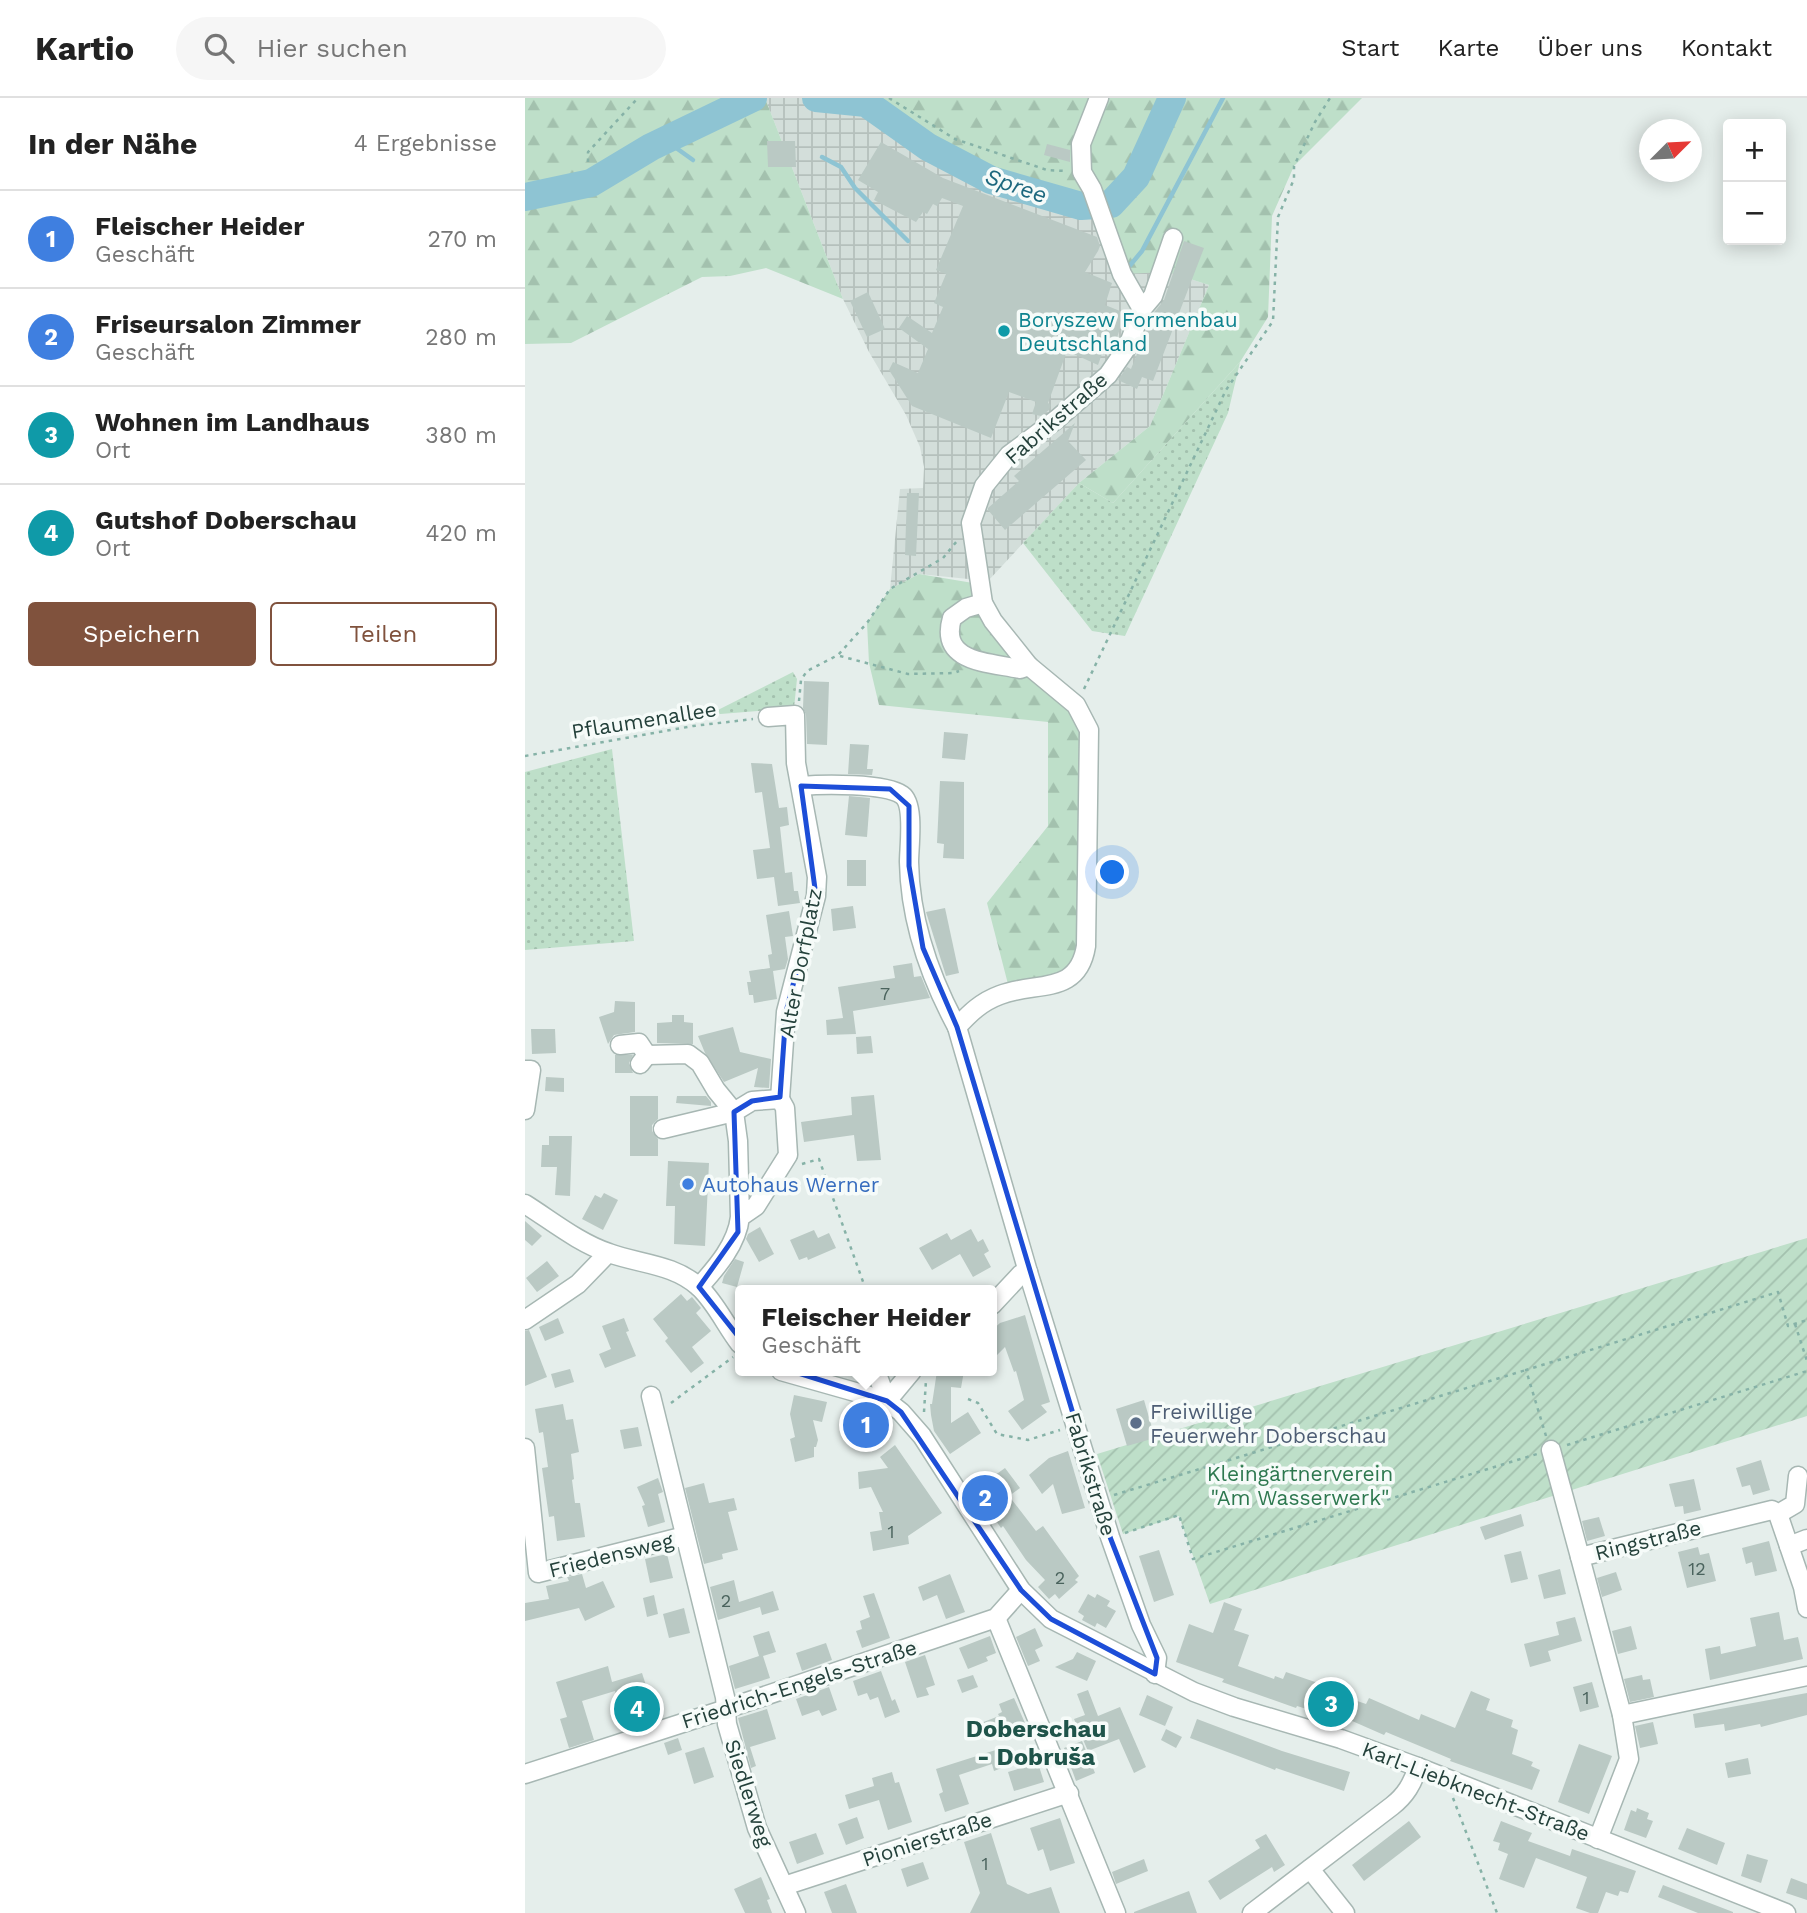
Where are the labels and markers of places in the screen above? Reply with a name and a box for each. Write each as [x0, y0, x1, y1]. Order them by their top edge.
place label: Boryszew Formenbau Deutschland [1018, 307, 1238, 356]
marker: Boryszew Formenbau Deutschland [996, 323, 1012, 339]
place label: Autohaus Werner [702, 1172, 880, 1197]
marker: Autohaus Werner [680, 1176, 696, 1192]
pin: 1 [843, 1399, 889, 1451]
place label: Freiwillige Feuerwehr Doberschau [1150, 1399, 1387, 1448]
marker: Freiwillige Feuerwehr Doberschau [1128, 1415, 1144, 1431]
pin: 2 [962, 1472, 1008, 1524]
pin: 3 [1308, 1678, 1354, 1730]
pin: 4 [614, 1683, 660, 1735]

